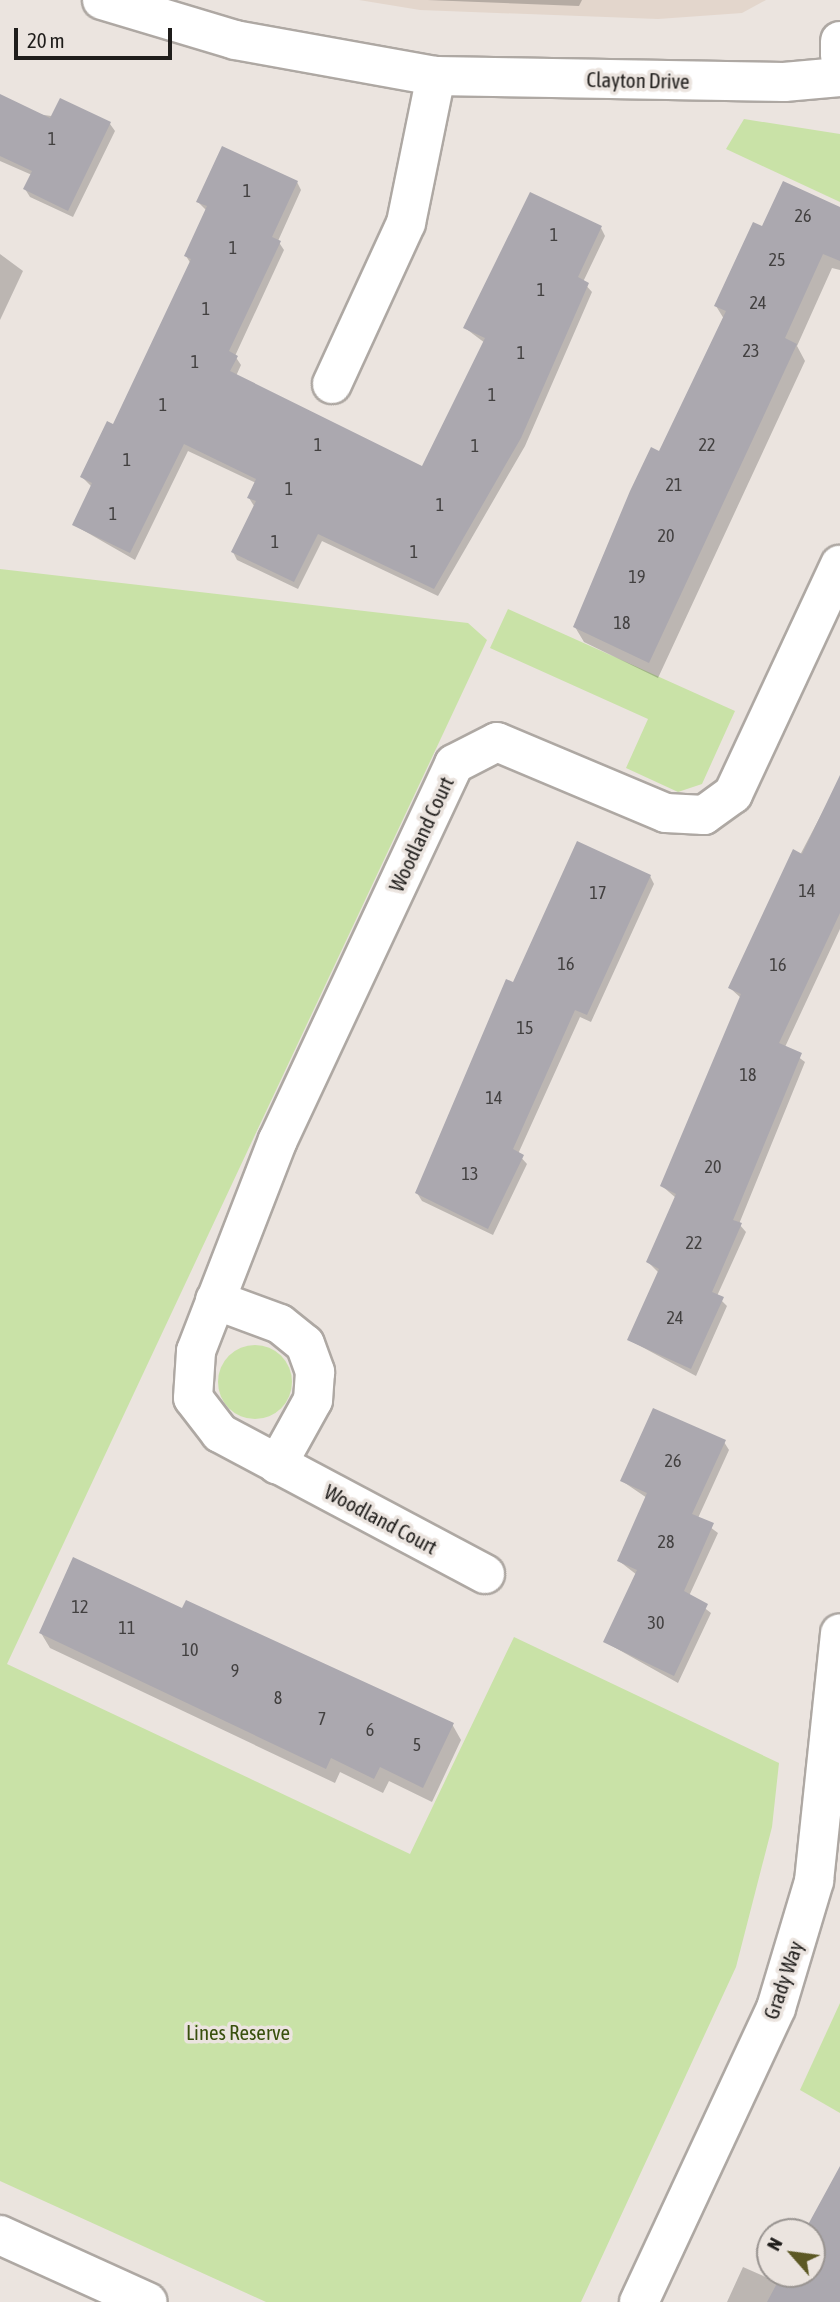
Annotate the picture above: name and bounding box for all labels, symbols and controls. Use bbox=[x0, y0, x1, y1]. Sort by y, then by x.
scale bar bbox=[18, 14, 175, 58]
text: 20 m bbox=[27, 28, 65, 52]
street label: Clayton Drive bbox=[586, 67, 690, 93]
house number: 1 bbox=[48, 128, 56, 150]
house number: 1 bbox=[243, 180, 251, 202]
house number: 26 bbox=[795, 205, 811, 227]
house number: 1 bbox=[550, 224, 558, 246]
house number: 1 bbox=[229, 237, 237, 259]
house number: 25 bbox=[769, 249, 785, 271]
house number: 1 bbox=[537, 279, 545, 301]
house number: 24 bbox=[750, 292, 766, 314]
house number: 1 bbox=[202, 298, 210, 320]
house number: 23 bbox=[743, 340, 759, 362]
house number: 1 bbox=[517, 342, 525, 364]
house number: 1 bbox=[191, 351, 199, 373]
house number: 1 bbox=[488, 384, 496, 406]
house number: 1 bbox=[159, 394, 167, 416]
house number: 1 bbox=[314, 434, 322, 456]
house number: 22 bbox=[699, 434, 715, 456]
house number: 1 bbox=[471, 435, 479, 457]
house number: 1 bbox=[123, 449, 131, 471]
house number: 21 bbox=[666, 474, 682, 496]
house number: 1 bbox=[285, 478, 293, 500]
house number: 1 bbox=[436, 494, 444, 516]
house number: 1 bbox=[109, 503, 117, 525]
house number: 20 bbox=[658, 525, 674, 547]
house number: 1 bbox=[271, 531, 279, 553]
house number: 1 bbox=[410, 541, 418, 563]
house number: 19 bbox=[629, 566, 645, 588]
house number: 18 bbox=[614, 612, 630, 634]
street label: Woodland Court bbox=[383, 772, 459, 896]
house number: 14 bbox=[799, 880, 815, 902]
house number: 17 bbox=[590, 882, 606, 904]
house number: 16 bbox=[558, 953, 574, 975]
house number: 16 bbox=[770, 954, 786, 976]
house number: 15 bbox=[517, 1017, 533, 1039]
house number: 18 bbox=[740, 1064, 756, 1086]
house number: 14 bbox=[486, 1087, 502, 1109]
house number: 20 bbox=[705, 1156, 721, 1178]
house number: 13 bbox=[462, 1163, 478, 1185]
house number: 22 bbox=[686, 1232, 702, 1254]
house number: 24 bbox=[667, 1307, 683, 1329]
house number: 26 bbox=[665, 1450, 681, 1472]
street label: Woodland Court bbox=[320, 1479, 442, 1559]
house number: 28 bbox=[658, 1531, 674, 1553]
house number: 12 bbox=[72, 1596, 88, 1618]
house number: 30 bbox=[648, 1612, 664, 1634]
house number: 11 bbox=[119, 1617, 135, 1639]
house number: 10 bbox=[182, 1639, 198, 1661]
house number: 9 bbox=[231, 1660, 239, 1682]
house number: 8 bbox=[274, 1687, 282, 1709]
house number: 7 bbox=[318, 1708, 326, 1730]
house number: 6 bbox=[366, 1719, 374, 1741]
house number: 5 bbox=[413, 1734, 421, 1756]
street label: Grady Way bbox=[758, 1938, 808, 2022]
park label: Lines Reserve bbox=[186, 2019, 290, 2045]
north arrow bbox=[756, 2218, 826, 2288]
text: N bbox=[762, 2234, 787, 2254]

